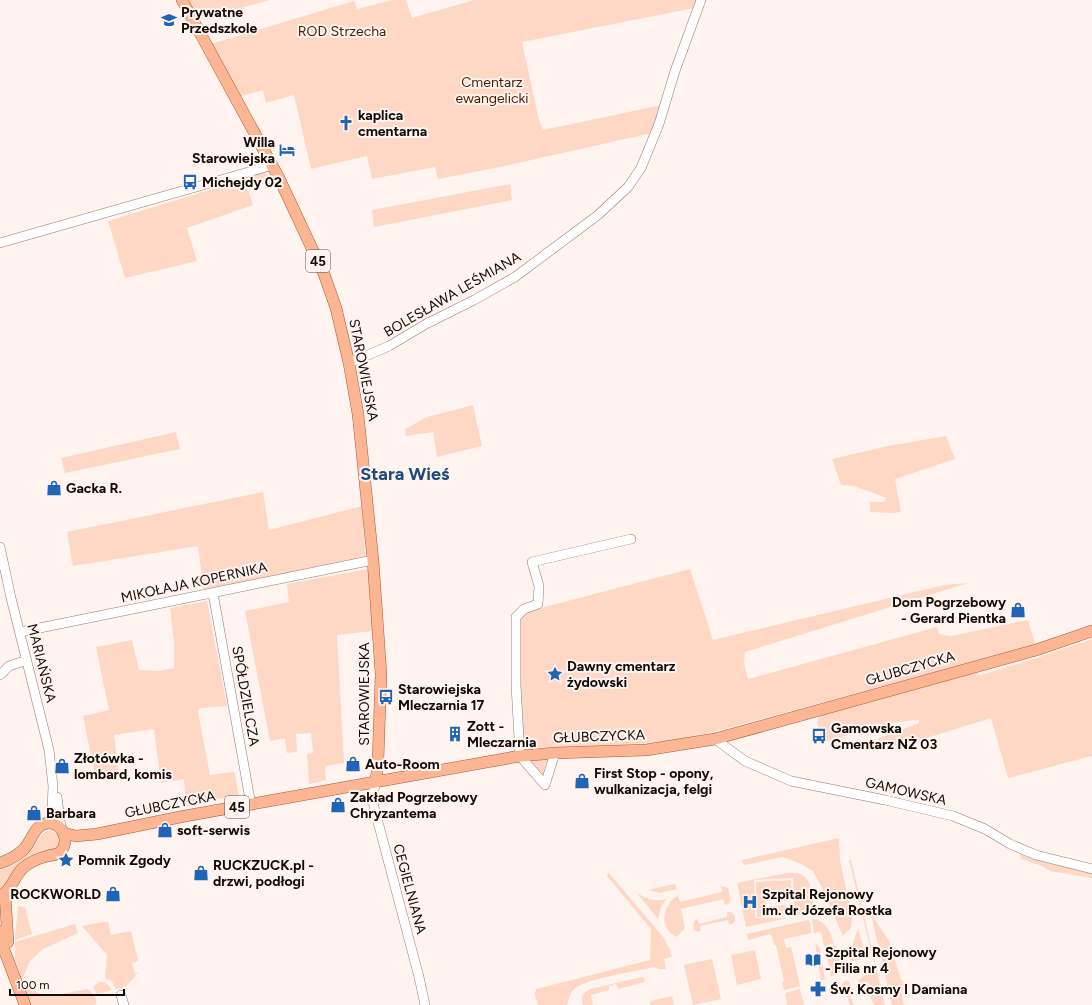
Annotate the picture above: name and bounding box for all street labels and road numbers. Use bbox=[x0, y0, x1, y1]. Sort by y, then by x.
street label: BOLESŁAWA LEŚMIANA bbox=[381, 248, 524, 341]
road number: 45 bbox=[306, 250, 330, 272]
street label: STAROWIEJSKA bbox=[345, 318, 382, 423]
street label: MIKOŁAJA KOPERNIKA bbox=[119, 559, 269, 606]
street label: MARIAŃSKA bbox=[23, 622, 60, 705]
street label: STAROWIEJSKA bbox=[356, 642, 373, 746]
street label: SPÓŁDZIELCZA bbox=[228, 645, 263, 748]
street label: GŁUBCZYCKA bbox=[864, 647, 957, 689]
street label: GŁUBCZYCKA bbox=[553, 726, 646, 747]
street label: GAMOWSKA bbox=[864, 774, 949, 809]
street label: GŁUBCZYCKA bbox=[123, 787, 217, 822]
road number: 45 bbox=[225, 796, 249, 818]
street label: CEGIELNIANA bbox=[389, 842, 430, 937]

